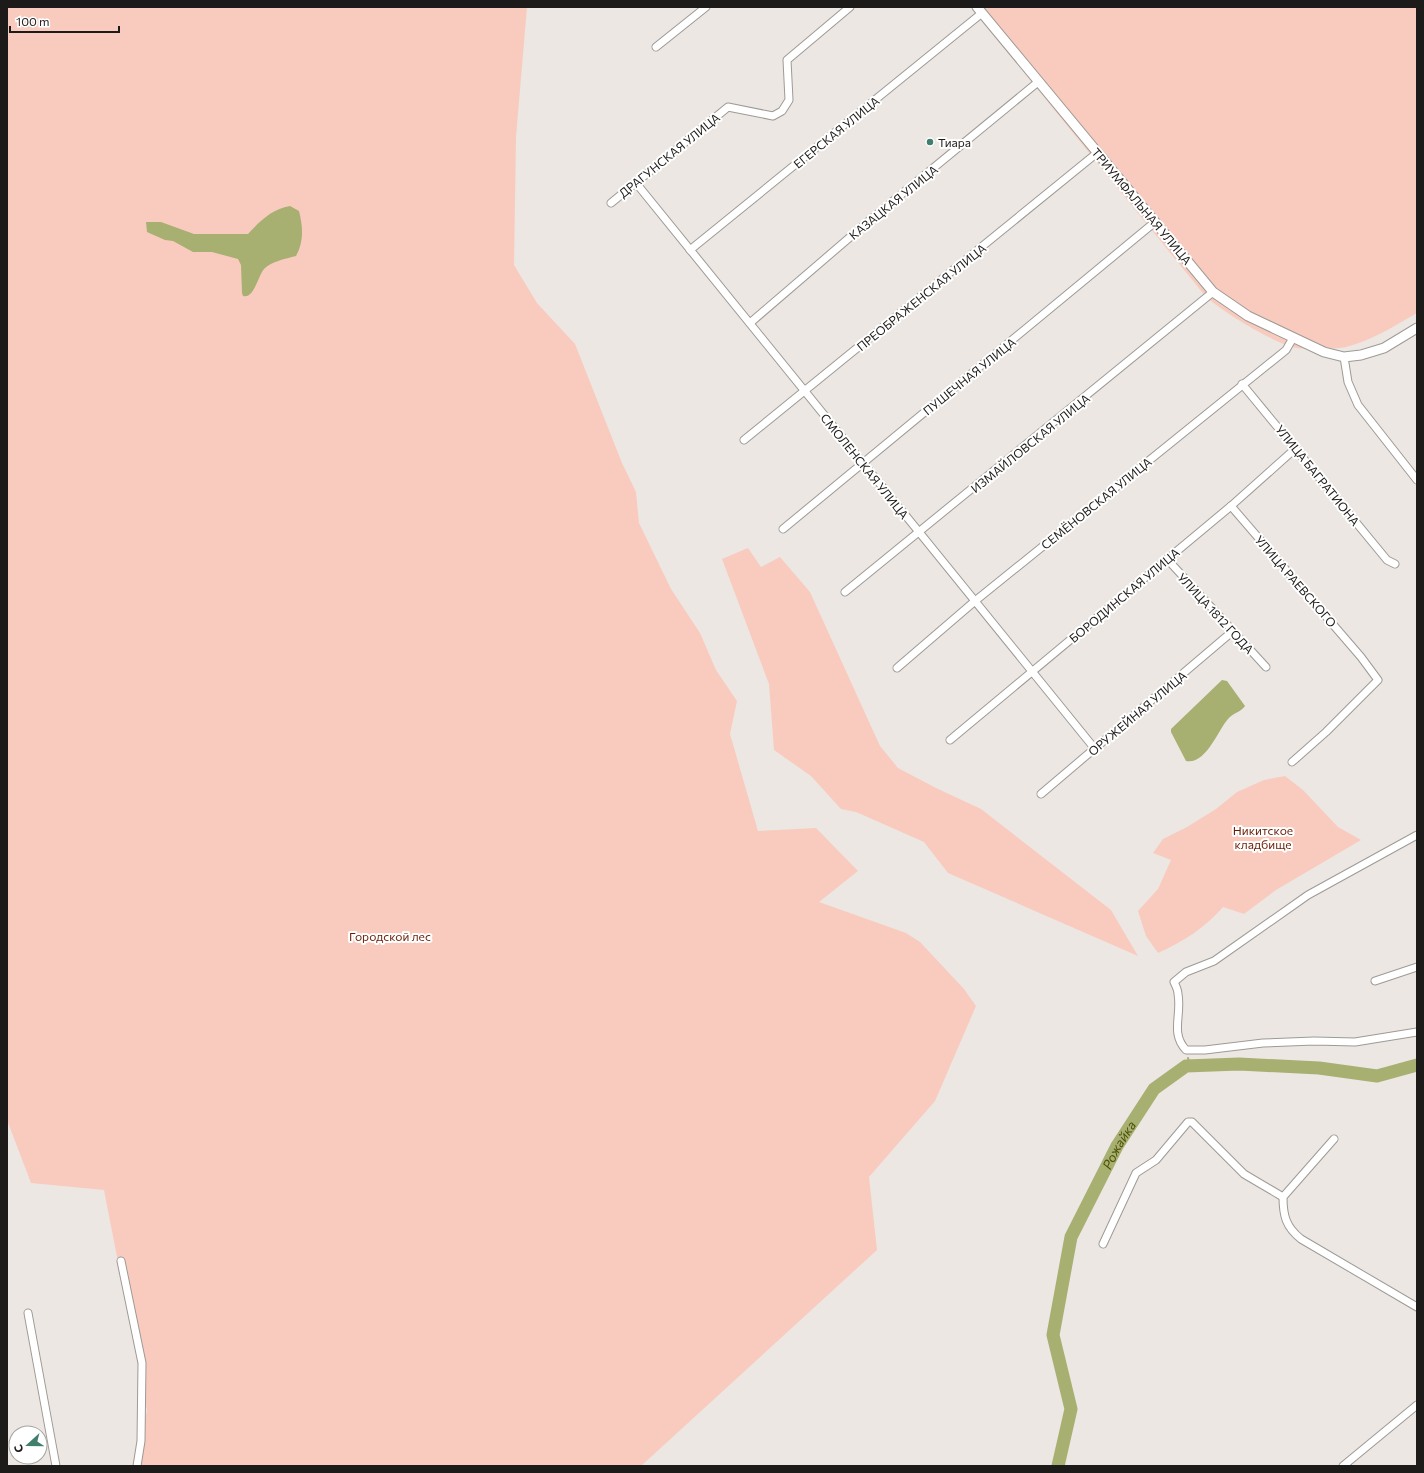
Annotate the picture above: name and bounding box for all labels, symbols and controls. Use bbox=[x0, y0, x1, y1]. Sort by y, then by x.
scale bar bbox=[10, 8, 119, 34]
text: 100 m bbox=[16, 14, 50, 28]
street label: ЕГЕРСКАЯ УЛИЦА bbox=[790, 93, 882, 171]
street label: ДРАГУНСКАЯ УЛИЦА bbox=[616, 110, 722, 200]
place label: Тиара bbox=[938, 135, 971, 149]
marker: Тиара bbox=[925, 137, 935, 147]
street label: ТРИУМФАЛЬНАЯ УЛИЦА bbox=[1089, 145, 1195, 267]
street label: КАЗАЦКАЯ УЛИЦА bbox=[846, 162, 940, 242]
street label: ПРЕОБРАЖЕНСКАЯ УЛИЦА bbox=[854, 241, 988, 353]
street label: ПУШЕЧНАЯ УЛИЦА bbox=[920, 334, 1018, 418]
street label: ИЗМАЙЛОВСКАЯ УЛИЦА bbox=[968, 391, 1092, 495]
street label: СМОЛЕНСКАЯ УЛИЦА bbox=[818, 410, 912, 522]
street label: УЛИЦА БАГРАТИОНА bbox=[1273, 422, 1363, 528]
street label: СЕМЁНОВСКАЯ УЛИЦА bbox=[1038, 454, 1154, 552]
street label: УЛИЦА РАЕВСКОГО bbox=[1252, 532, 1340, 630]
street label: БОРОДИНСКАЯ УЛИЦА bbox=[1066, 545, 1182, 645]
street label: УЛИЦА 1812 ГОДА bbox=[1175, 570, 1257, 656]
street label: ОРУЖЕЙНАЯ УЛИЦА bbox=[1085, 668, 1189, 758]
park label: Никитское кладбище bbox=[1233, 823, 1293, 851]
park label: Городской лес bbox=[349, 929, 431, 943]
water label: Рожайка bbox=[1099, 1117, 1139, 1172]
north arrow bbox=[8, 1425, 48, 1465]
text: С bbox=[11, 1442, 26, 1455]

